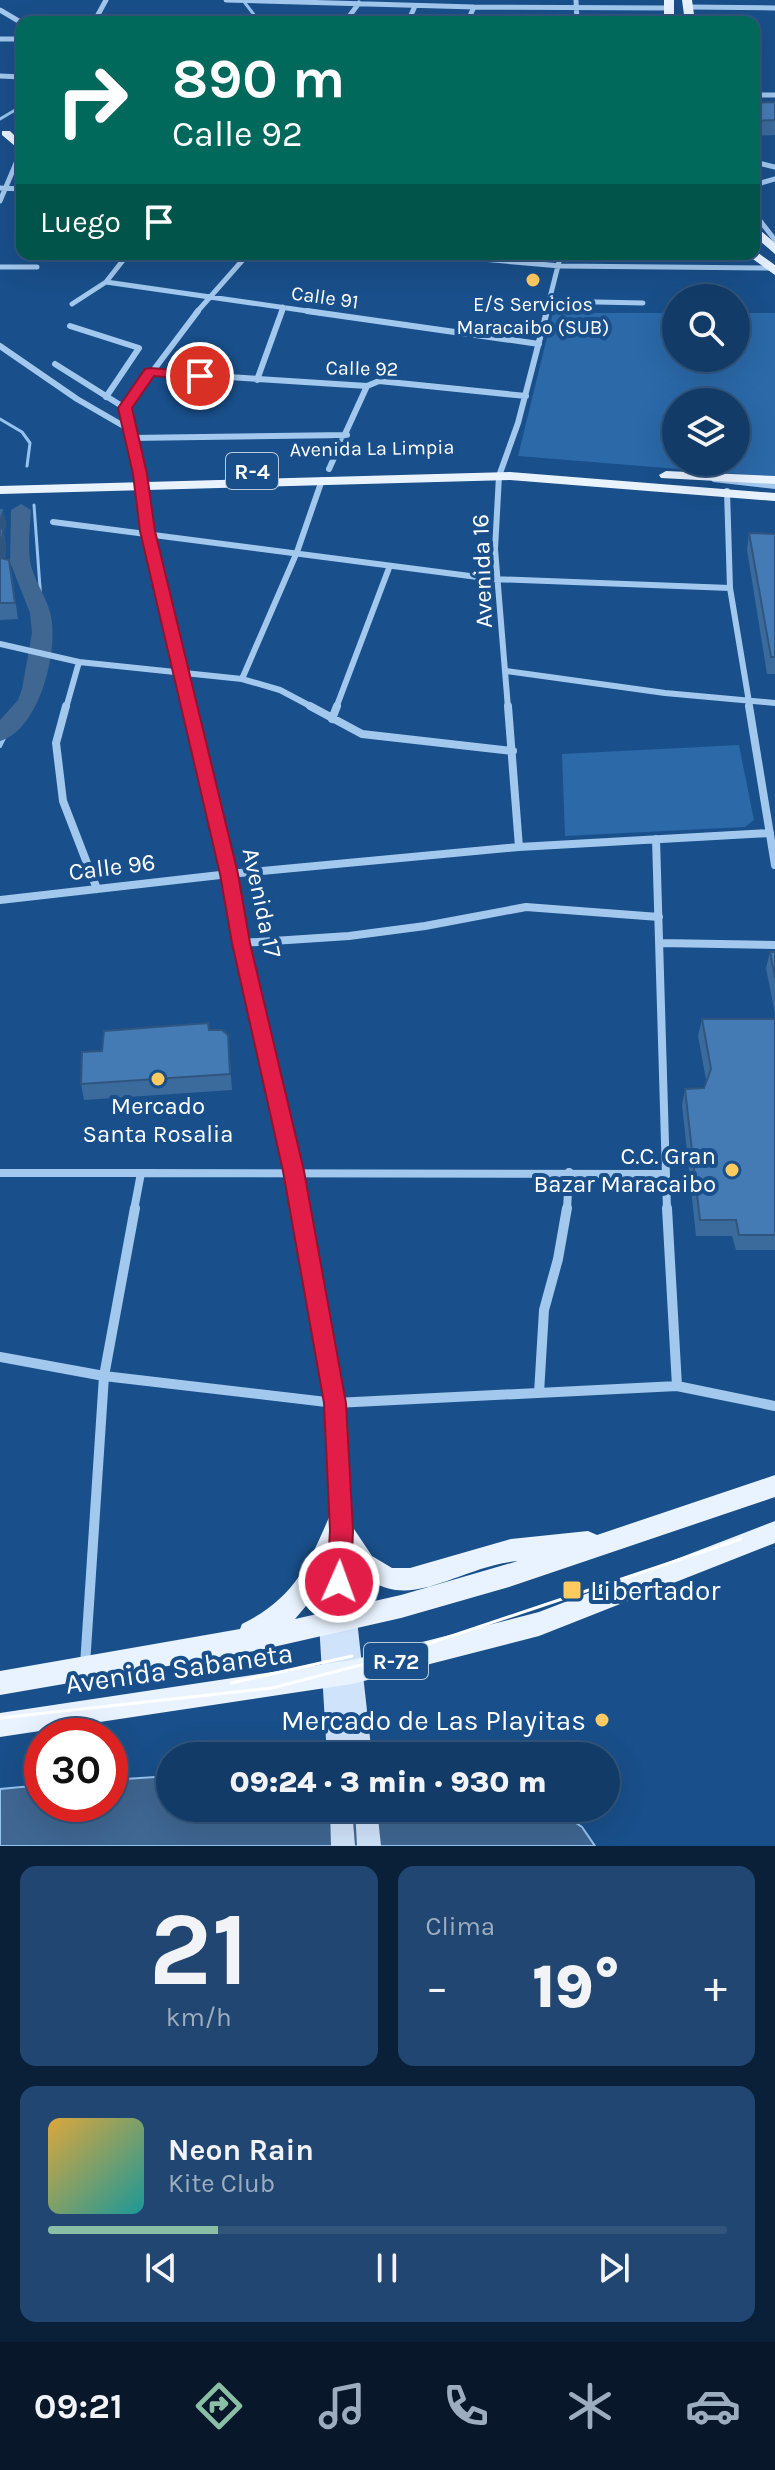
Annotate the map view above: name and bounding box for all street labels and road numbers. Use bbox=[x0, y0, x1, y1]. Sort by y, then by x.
street label: Calle 91 bbox=[290, 281, 360, 314]
street label: Calle 92 bbox=[325, 356, 399, 381]
street label: Avenida La Limpia bbox=[289, 436, 455, 461]
road number: R-4 bbox=[226, 453, 278, 489]
street label: Avenida 16 bbox=[466, 513, 498, 629]
street label: Avenida 17 bbox=[237, 845, 287, 961]
street label: Calle 96 bbox=[67, 848, 157, 886]
street label: Avenida Sabaneta bbox=[63, 1636, 295, 1701]
road number: R-72 bbox=[364, 1643, 428, 1679]

